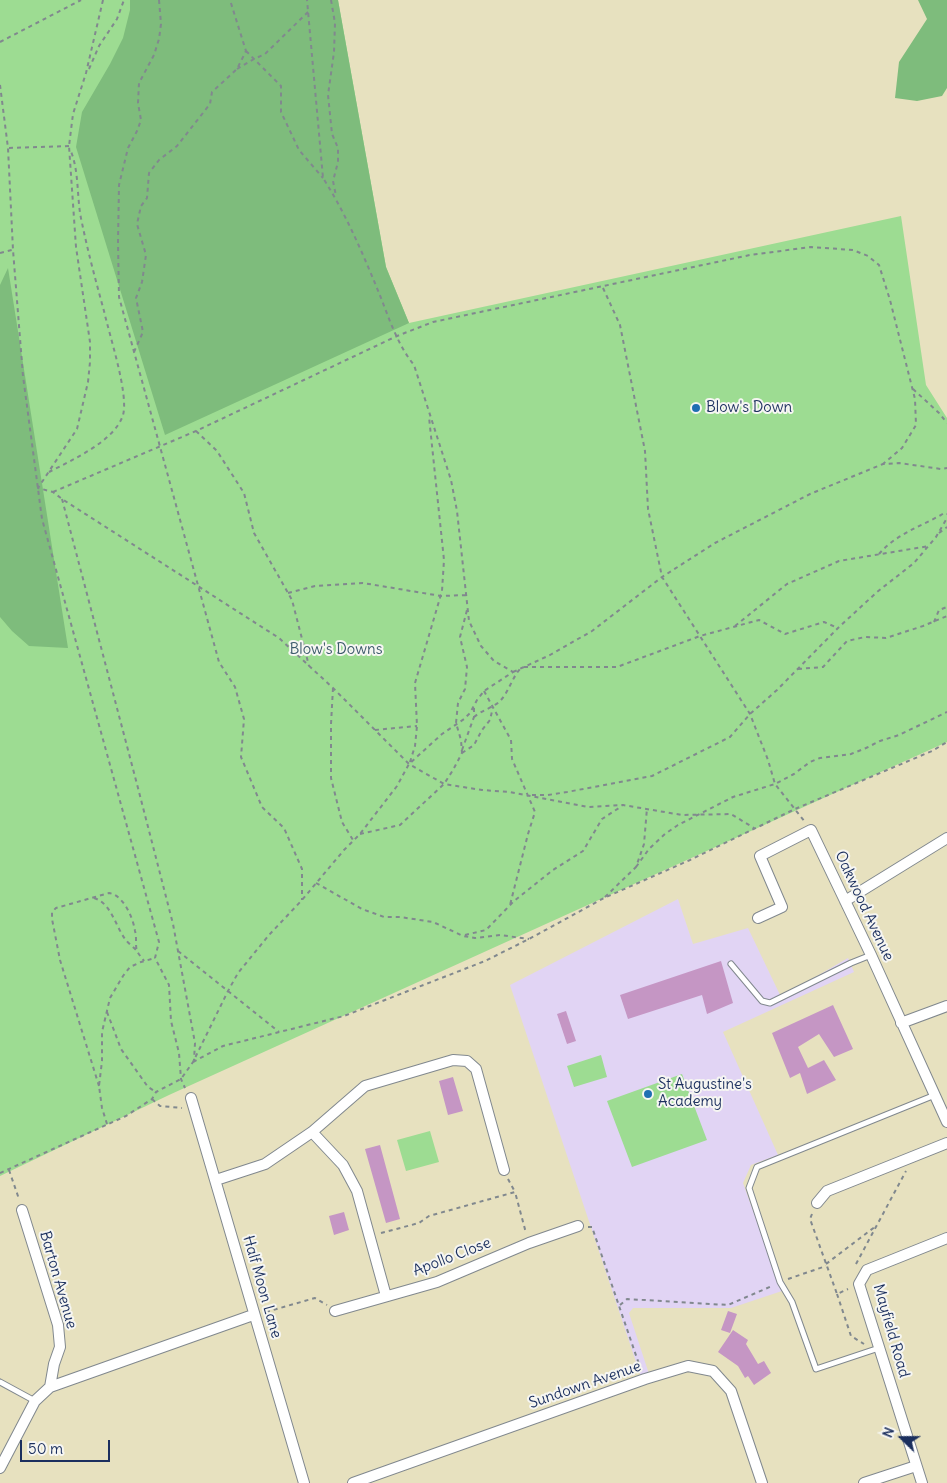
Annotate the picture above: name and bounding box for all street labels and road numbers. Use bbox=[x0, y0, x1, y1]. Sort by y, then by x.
street label: Oakwood Avenue bbox=[831, 848, 897, 964]
street label: Barton Avenue bbox=[35, 1229, 81, 1331]
street label: Half Moon Lane bbox=[239, 1234, 285, 1340]
street label: Apollo Close bbox=[411, 1234, 493, 1280]
street label: Mayfield Road bbox=[869, 1282, 913, 1380]
street label: Sundown Avenue bbox=[527, 1357, 643, 1413]

